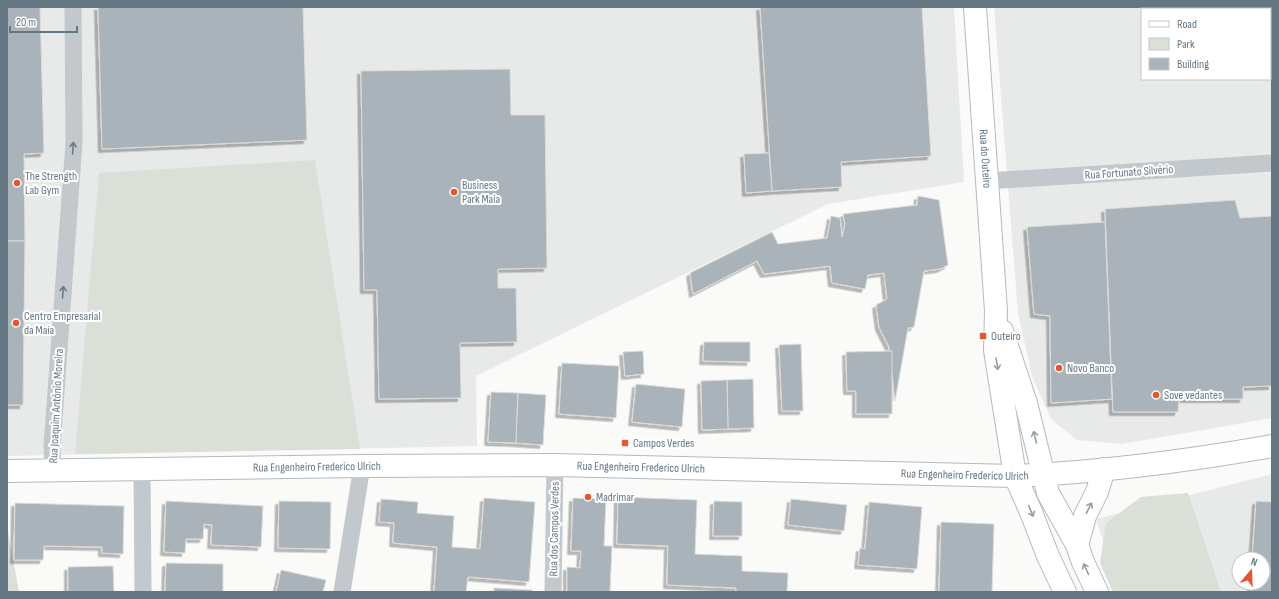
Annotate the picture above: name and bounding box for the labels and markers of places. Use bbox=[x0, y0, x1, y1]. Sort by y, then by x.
place label: The Strength Lab Gym bbox=[25, 169, 77, 198]
marker: The Strength Lab Gym bbox=[12, 178, 22, 188]
place label: Business Park Maia bbox=[462, 178, 500, 207]
marker: Business Park Maia bbox=[449, 187, 459, 197]
place label: Centro Empresarial da Maia bbox=[24, 309, 101, 338]
marker: Centro Empresarial da Maia bbox=[11, 318, 21, 328]
place label: Outeiro bbox=[991, 329, 1021, 344]
marker: Outeiro bbox=[978, 331, 988, 341]
place label: Novo Banco bbox=[1067, 361, 1114, 376]
marker: Novo Banco bbox=[1054, 363, 1064, 373]
place label: Sove vedantes bbox=[1164, 388, 1222, 403]
marker: Sove vedantes bbox=[1151, 390, 1161, 400]
place label: Campos Verdes bbox=[633, 436, 694, 451]
marker: Campos Verdes bbox=[620, 438, 630, 448]
place label: Madrimar bbox=[596, 490, 635, 505]
marker: Madrimar bbox=[583, 492, 593, 502]

